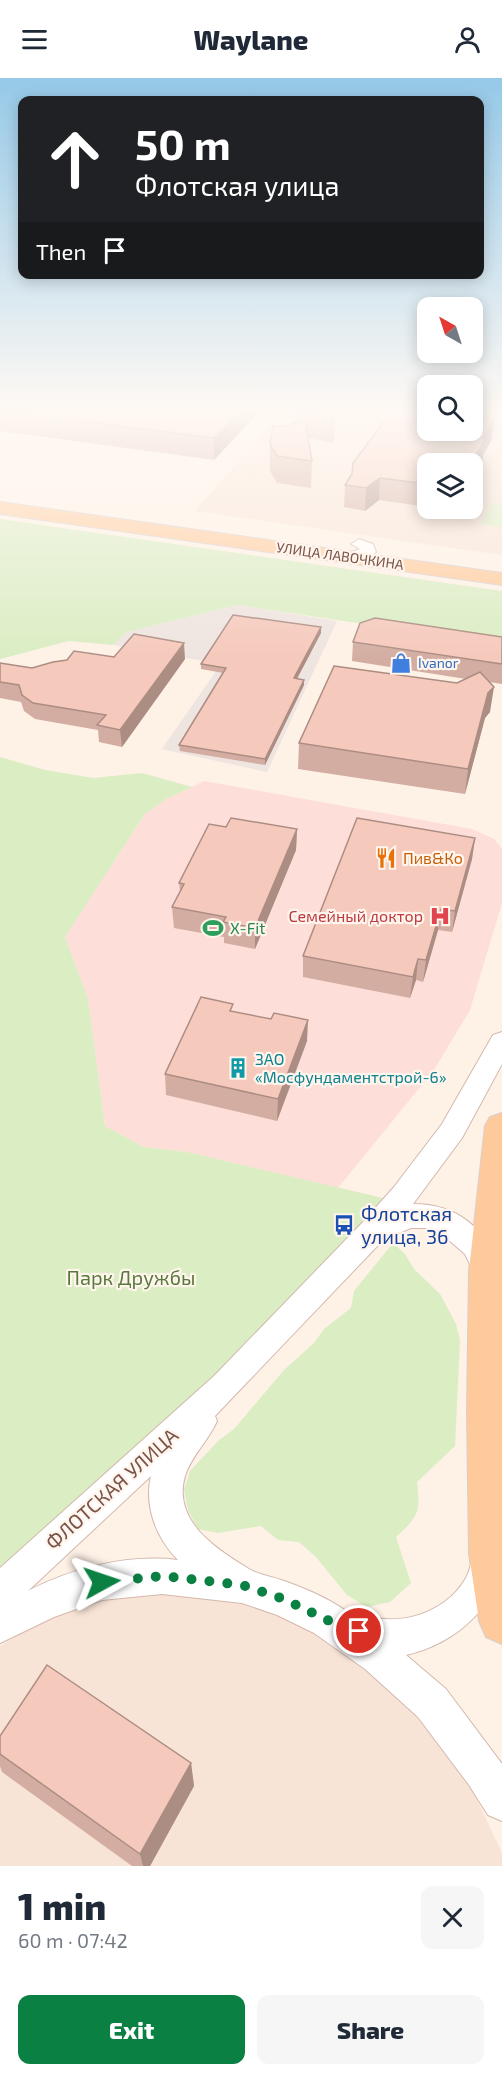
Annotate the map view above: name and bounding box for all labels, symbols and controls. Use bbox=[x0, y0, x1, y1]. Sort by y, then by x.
icon: menu bbox=[18, 23, 51, 56]
text: Waylane bbox=[194, 23, 308, 55]
icon: person bbox=[451, 23, 484, 56]
text: 50 m bbox=[135, 118, 231, 168]
icon: ahead bbox=[36, 120, 114, 198]
text: Флотская улица bbox=[135, 169, 339, 201]
icon: arrive bbox=[98, 234, 131, 267]
text: Then bbox=[36, 238, 86, 264]
north arrow bbox=[417, 297, 483, 363]
map controls bbox=[417, 297, 483, 519]
button: search bbox=[417, 375, 483, 441]
button: layers bbox=[417, 453, 483, 519]
street label: УЛИЦА ЛАВОЧКИНА bbox=[275, 538, 405, 573]
shop icon: Ivanor bbox=[389, 651, 413, 675]
place label: Ivanor bbox=[418, 654, 459, 671]
restaurant icon: Пив&Ко bbox=[374, 846, 398, 870]
place label: Пив&Ко bbox=[403, 848, 463, 867]
hospital icon: Семейный доктор bbox=[428, 904, 452, 928]
place label: Семейный доктор bbox=[288, 906, 423, 925]
sports icon: X-Fit bbox=[201, 916, 225, 940]
place label: X-Fit bbox=[230, 918, 265, 937]
place label: ЗАО «Мосфундаментстрой-6» bbox=[255, 1049, 447, 1087]
building icon: ЗАО «Мосфундаментстрой-6» bbox=[226, 1056, 250, 1080]
place label: Флотская улица, 36 bbox=[361, 1201, 452, 1249]
bus stop icon: Флотская улица, 36 bbox=[332, 1213, 356, 1237]
park label: Парк Дружбы bbox=[67, 1265, 196, 1290]
street label: ФЛОТСКАЯ УЛИЦА bbox=[40, 1422, 183, 1554]
position arrow bbox=[70, 1550, 134, 1614]
pin bbox=[333, 1605, 384, 1656]
icon: arrive bbox=[342, 1614, 375, 1647]
text: 1 min bbox=[18, 1884, 106, 1927]
button: close bbox=[421, 1886, 484, 1949]
text: 60 m · 07:42 bbox=[18, 1928, 128, 1952]
button: Exit bbox=[18, 1995, 245, 2064]
button: Share bbox=[257, 1995, 484, 2064]

